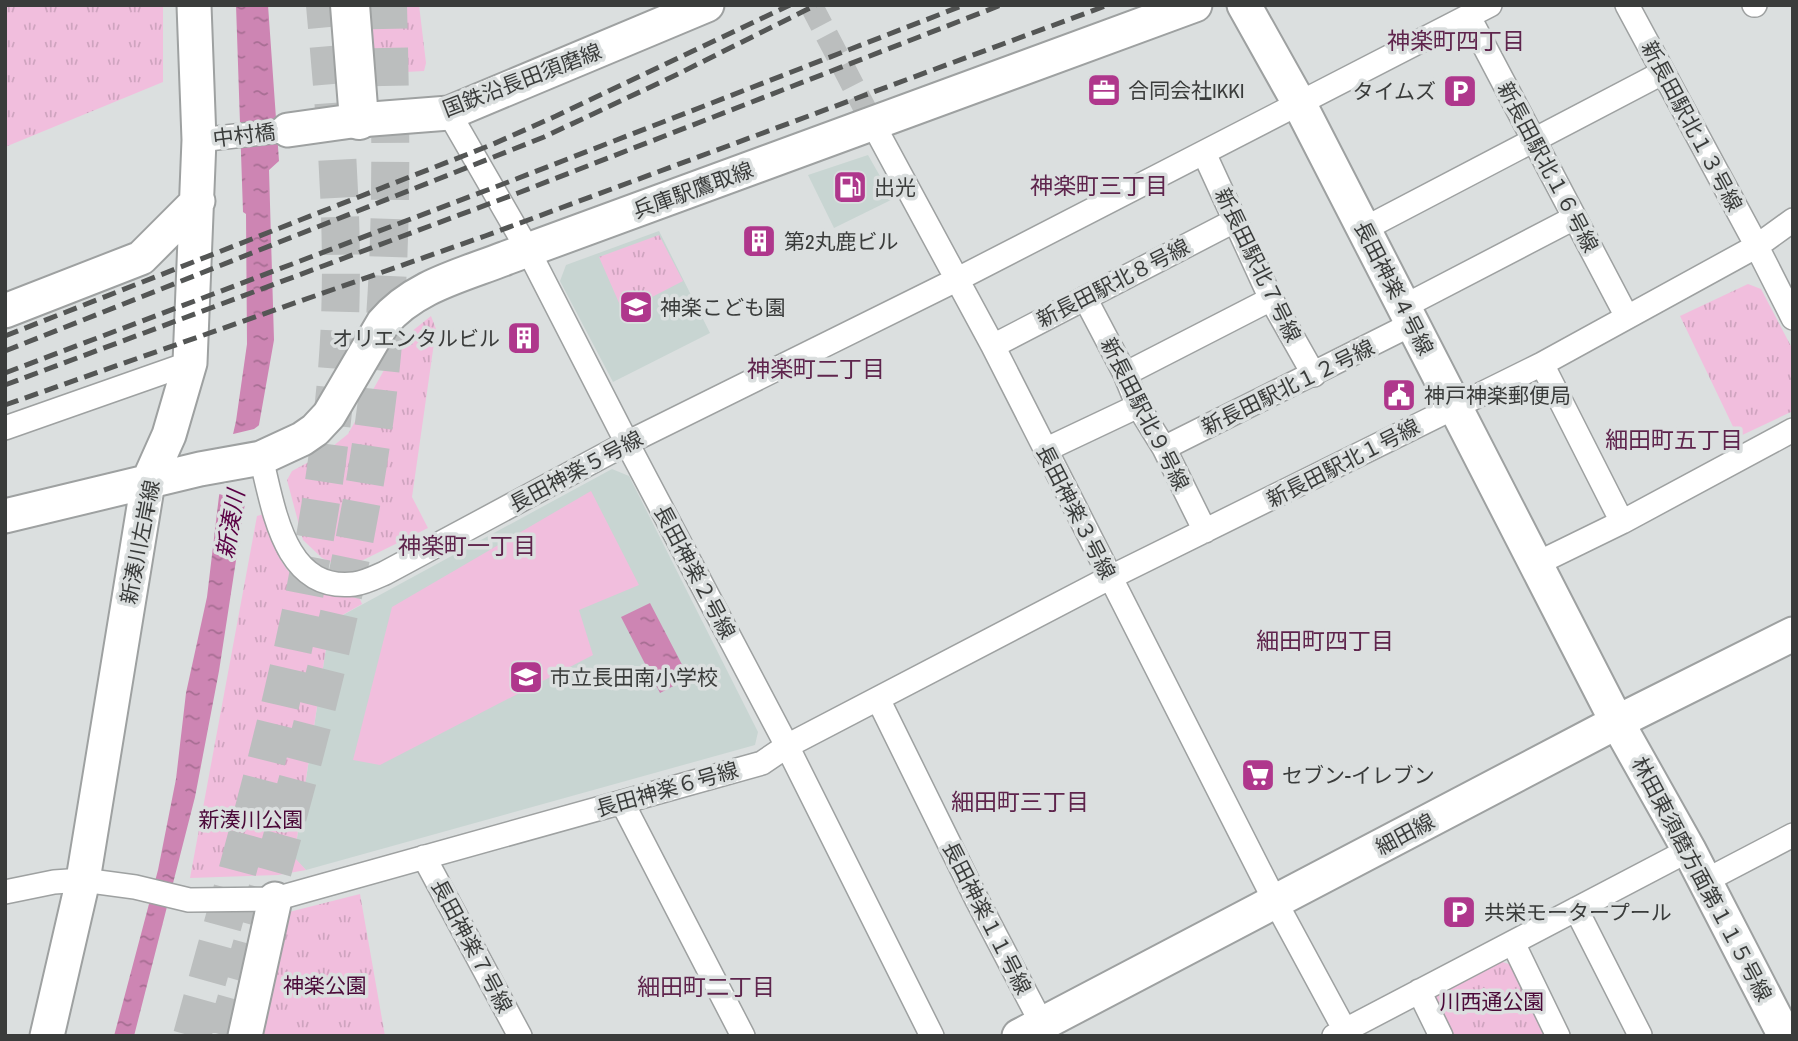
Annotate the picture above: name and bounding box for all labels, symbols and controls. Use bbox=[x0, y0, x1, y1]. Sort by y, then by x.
district label: 神楽町四丁目 bbox=[1387, 25, 1525, 56]
street label: 国鉄沿長田須磨線 bbox=[438, 36, 606, 124]
street label: 新長田駅北１３号線 bbox=[1635, 36, 1749, 216]
office icon: 合同会社IKKI bbox=[1085, 71, 1123, 109]
parking icon: タイムズ bbox=[1441, 72, 1479, 110]
place label: 合同会社IKKI bbox=[1128, 76, 1245, 105]
place label: タイムズ bbox=[1352, 77, 1436, 106]
street label: 新長田駅北１６号線 bbox=[1491, 77, 1605, 257]
street label: 中村橋 bbox=[211, 117, 277, 153]
street label: 兵庫駅鷹取線 bbox=[629, 155, 757, 225]
fuel station icon: 出光 bbox=[831, 168, 869, 206]
district label: 神楽町三丁目 bbox=[1030, 170, 1168, 201]
place label: 出光 bbox=[874, 173, 916, 202]
street label: 新長田駅北７号線 bbox=[1208, 183, 1308, 347]
street label: 長田神楽４号線 bbox=[1348, 216, 1440, 360]
building icon: 第2丸鹿ビル bbox=[740, 222, 778, 260]
place label: 第2丸鹿ビル bbox=[784, 227, 899, 256]
street label: 新長田駅北８号線 bbox=[1032, 232, 1194, 334]
school or university icon: 神楽こども園 bbox=[617, 288, 655, 326]
place label: 神楽こども園 bbox=[660, 293, 786, 322]
building icon: オリエンタルビル bbox=[505, 319, 543, 357]
place label: オリエンタルビル bbox=[332, 324, 500, 353]
street label: 新長田駅北９号線 bbox=[1094, 333, 1196, 495]
street label: 新長田駅北１２号線 bbox=[1197, 333, 1379, 441]
district label: 神楽町二丁目 bbox=[747, 353, 885, 384]
public building icon: 神戸神楽郵便局 bbox=[1380, 376, 1418, 414]
place label: 神戸神楽郵便局 bbox=[1424, 381, 1571, 410]
street label: 新長田駅北１号線 bbox=[1262, 412, 1424, 514]
street label: 長田神楽５号線 bbox=[504, 424, 648, 518]
district label: 細田町五丁目 bbox=[1605, 424, 1743, 455]
street label: 長田神楽３号線 bbox=[1030, 440, 1122, 584]
street label: 新湊川左岸線 bbox=[114, 477, 166, 607]
water label: 新湊川 bbox=[209, 484, 252, 561]
street label: 長田神楽２号線 bbox=[648, 500, 742, 644]
district label: 神楽町一丁目 bbox=[398, 530, 536, 561]
district label: 細田町四丁目 bbox=[1256, 625, 1394, 656]
school or university icon: 市立長田南小学校 bbox=[507, 658, 545, 696]
place label: 市立長田南小学校 bbox=[550, 663, 718, 692]
street label: 林田東須磨方面第１１５号線 bbox=[1625, 752, 1779, 1006]
street label: 長田神楽６号線 bbox=[592, 755, 742, 823]
supermarket icon: セブン-イレブン bbox=[1239, 756, 1277, 794]
place label: セブン-イレブン bbox=[1282, 761, 1435, 790]
district label: 細田町三丁目 bbox=[951, 786, 1089, 817]
park label: 新湊川公園 bbox=[199, 805, 304, 834]
street label: 細田線 bbox=[1370, 806, 1440, 862]
street label: 長田神楽１１号線 bbox=[936, 837, 1038, 999]
street label: 長田神楽７号線 bbox=[425, 874, 519, 1018]
parking icon: 共栄モータープール bbox=[1440, 893, 1478, 931]
place label: 共栄モータープール bbox=[1484, 898, 1672, 927]
park label: 神楽公園 bbox=[283, 971, 367, 1000]
district label: 細田町二丁目 bbox=[637, 971, 775, 1002]
park label: 川西通公園 bbox=[1440, 987, 1545, 1016]

